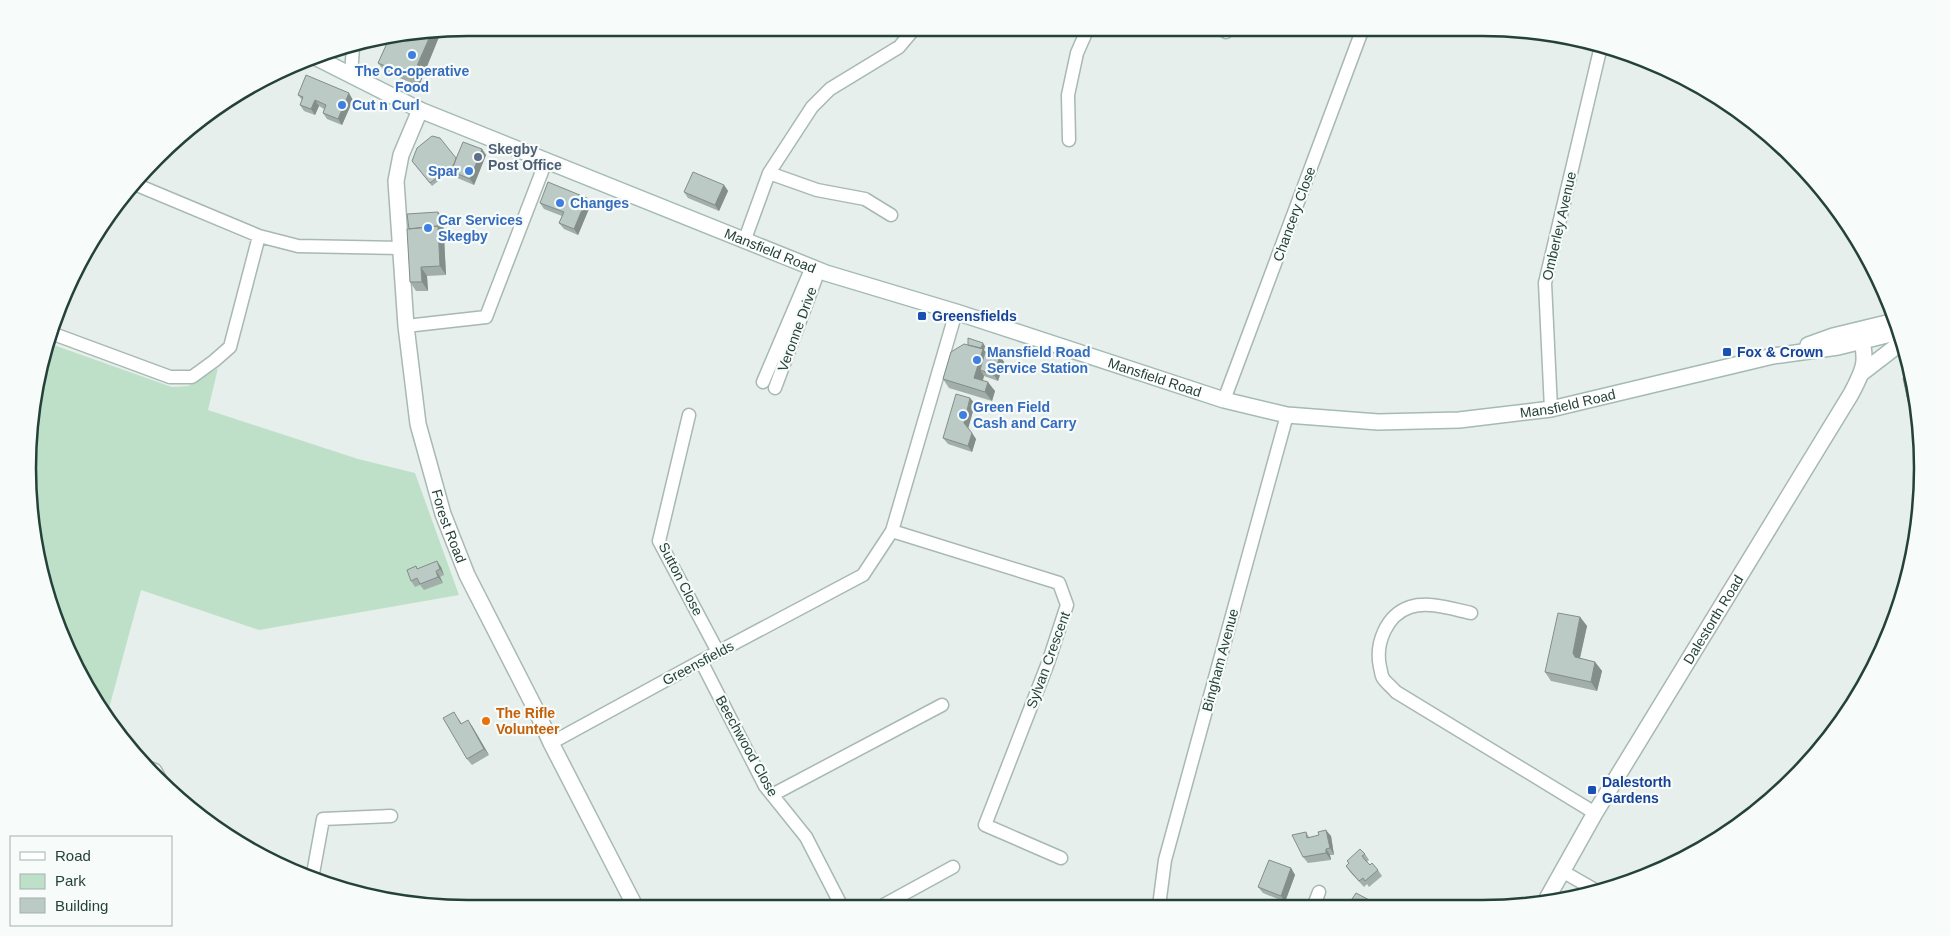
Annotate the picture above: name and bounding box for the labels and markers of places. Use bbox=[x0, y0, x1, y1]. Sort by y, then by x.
marker: The Co-operative Food bbox=[406, 49, 418, 61]
place label: The Co-operative Food bbox=[355, 63, 469, 95]
place label: Cut n Curl bbox=[352, 97, 420, 113]
marker: Cut n Curl bbox=[336, 99, 348, 111]
place label: Skegby Post Office bbox=[488, 141, 562, 173]
marker: Skegby Post Office bbox=[472, 151, 484, 163]
place label: Spar bbox=[428, 163, 460, 179]
marker: Spar bbox=[463, 165, 475, 177]
place label: Changes bbox=[570, 195, 629, 211]
marker: Changes bbox=[554, 197, 566, 209]
place label: Car Services Skegby bbox=[438, 212, 523, 244]
marker: Car Services Skegby bbox=[422, 222, 434, 234]
place label: Greensfields bbox=[932, 308, 1017, 324]
marker: Greensfields bbox=[916, 310, 928, 322]
place label: Mansfield Road Service Station bbox=[987, 344, 1090, 376]
place label: Fox & Crown bbox=[1737, 344, 1823, 360]
marker: Fox & Crown bbox=[1721, 346, 1733, 358]
marker: Mansfield Road Service Station bbox=[971, 354, 983, 366]
place label: Green Field Cash and Carry bbox=[973, 399, 1077, 431]
marker: Green Field Cash and Carry bbox=[957, 409, 969, 421]
place label: The Rifle Volunteer bbox=[496, 705, 560, 737]
marker: The Rifle Volunteer bbox=[480, 715, 492, 727]
place label: Dalestorth Gardens bbox=[1602, 774, 1671, 806]
marker: Dalestorth Gardens bbox=[1586, 784, 1598, 796]

